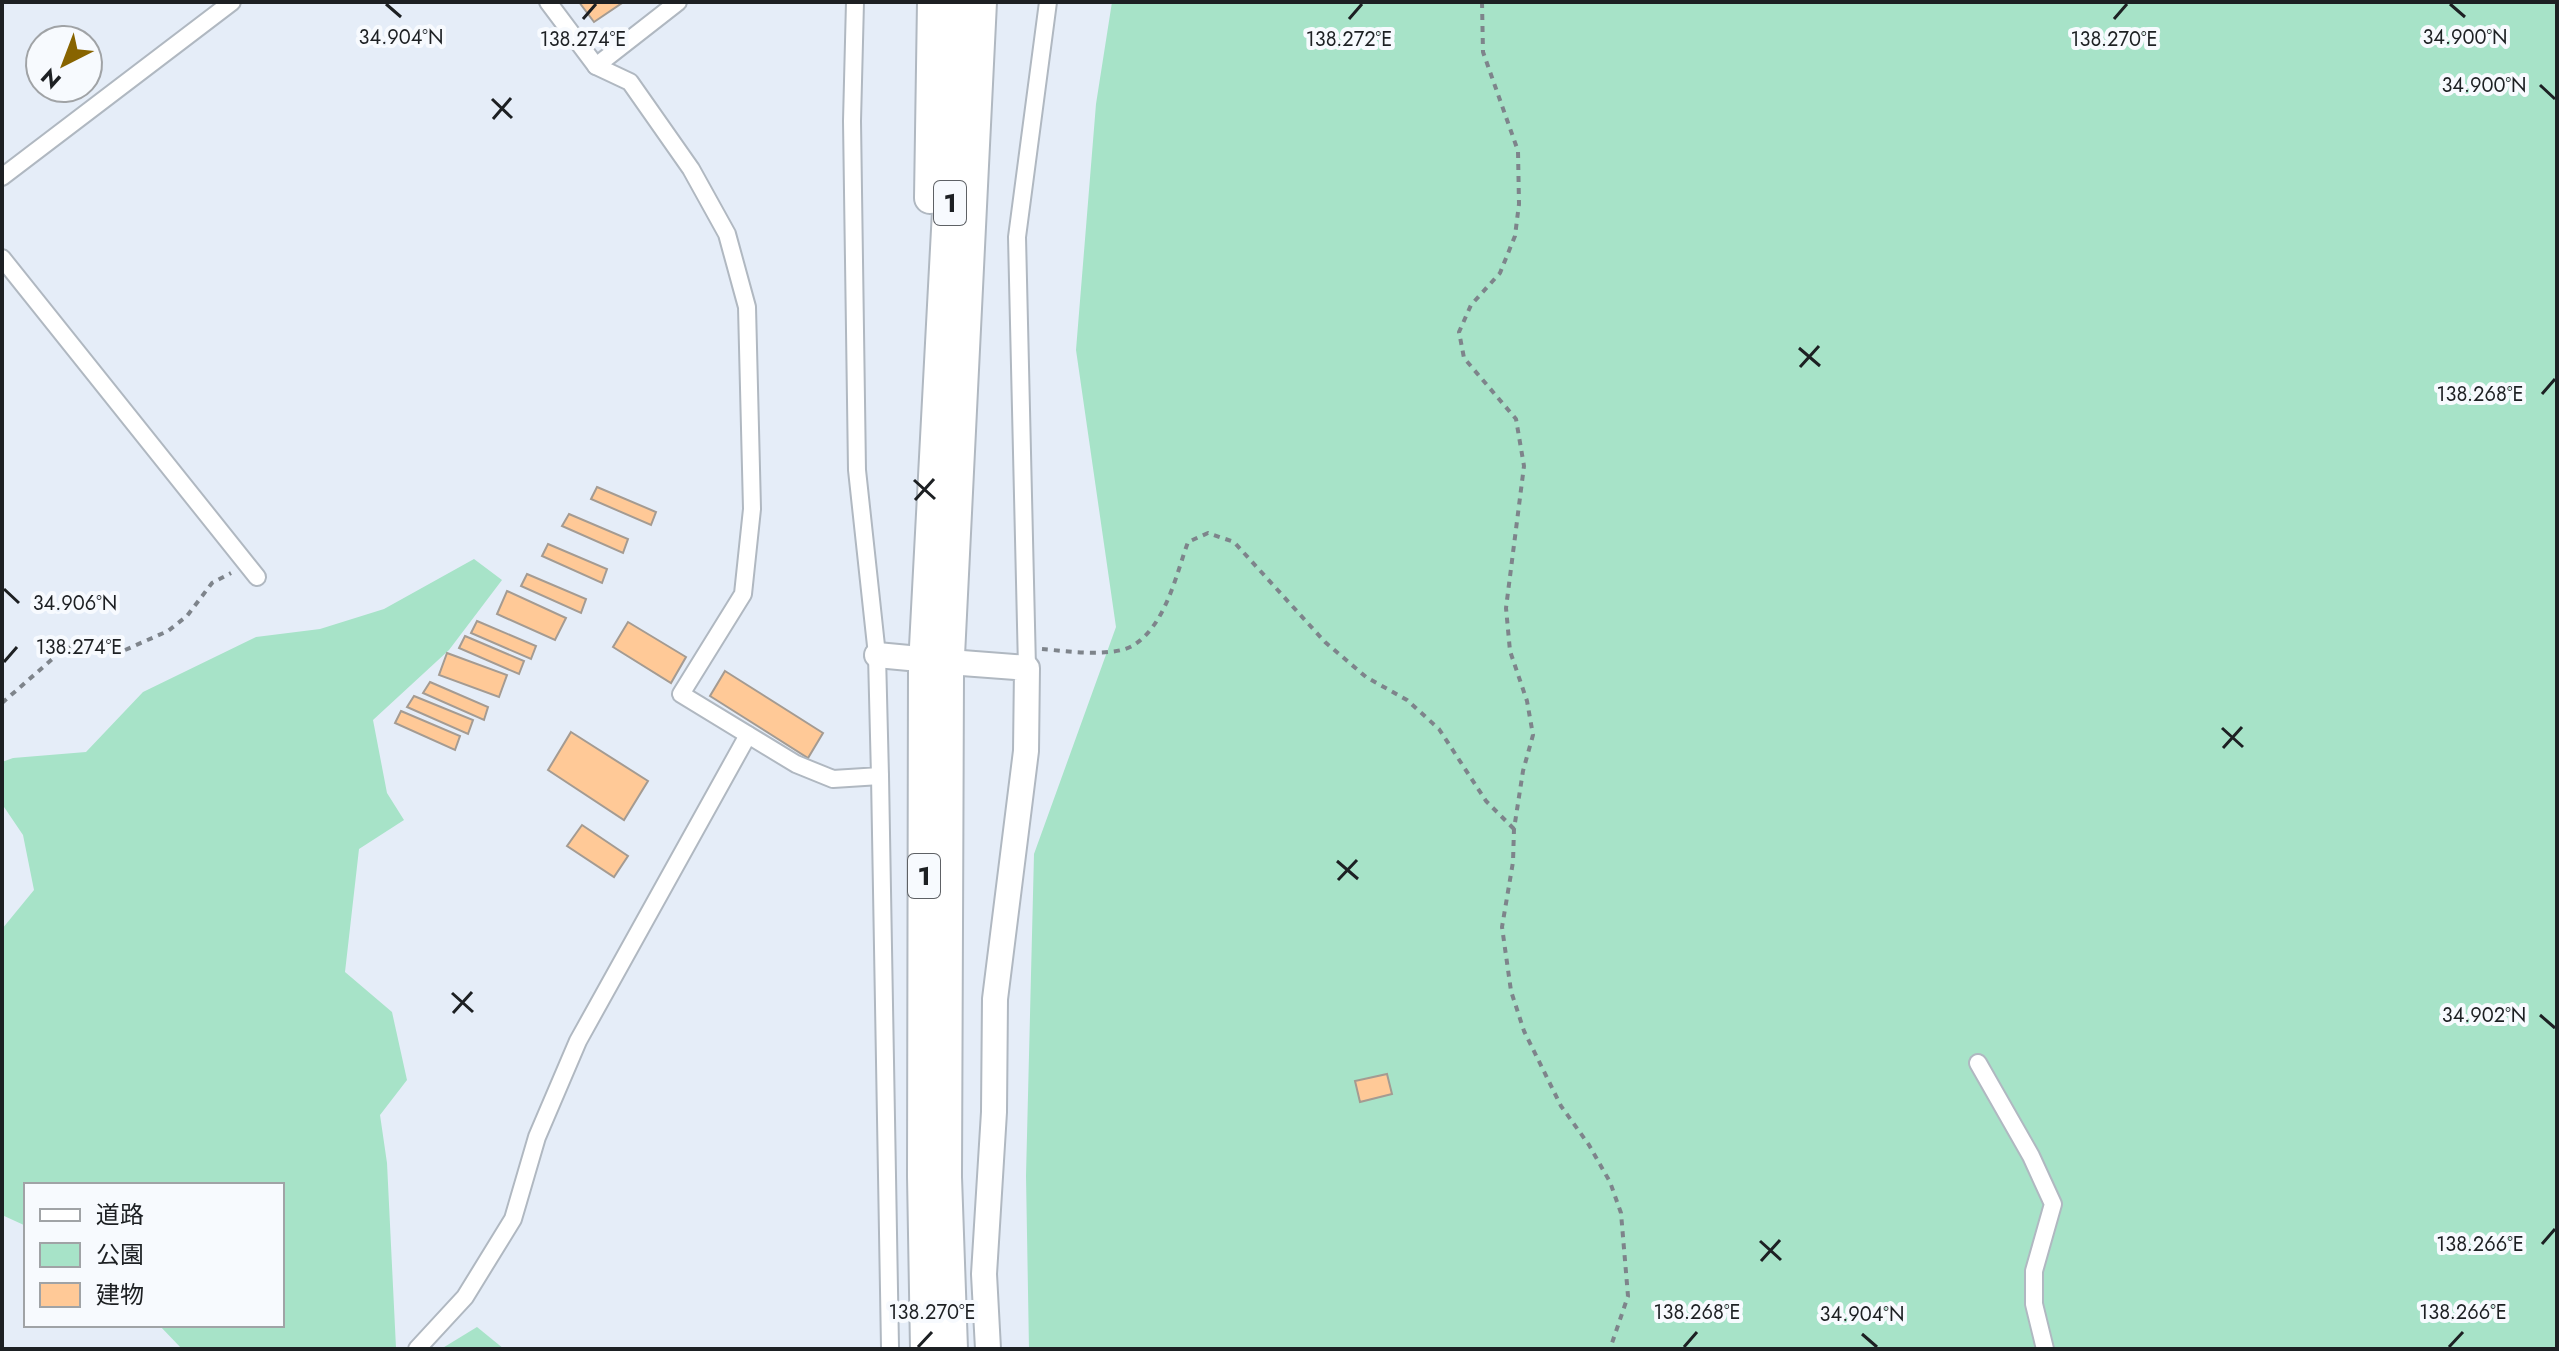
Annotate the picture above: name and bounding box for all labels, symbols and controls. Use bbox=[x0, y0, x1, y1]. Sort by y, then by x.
text: 34.904°N bbox=[359, 23, 443, 52]
text: 34.900°N bbox=[2422, 23, 2508, 52]
north arrow bbox=[24, 24, 104, 104]
text: 138.274°E bbox=[540, 25, 626, 54]
text: 138.272°E bbox=[1306, 25, 1392, 54]
text: 138.270°E bbox=[2071, 25, 2157, 54]
text: N bbox=[33, 61, 68, 97]
text: 34.900°N bbox=[2441, 71, 2527, 100]
road number: 1 bbox=[934, 181, 966, 225]
text: 138.268°E bbox=[2437, 380, 2523, 409]
text: 34.906°N bbox=[33, 589, 117, 618]
text: 138.274°E bbox=[36, 633, 122, 662]
road number: 1 bbox=[908, 854, 940, 898]
text: 34.902°N bbox=[2442, 1001, 2526, 1030]
legend bbox=[24, 1183, 284, 1327]
text: 道路 bbox=[96, 1197, 144, 1232]
text: 138.266°E bbox=[2436, 1230, 2524, 1259]
text: 公園 bbox=[96, 1237, 144, 1272]
text: 建物 bbox=[96, 1277, 144, 1312]
text: 138.270°E bbox=[889, 1298, 975, 1327]
text: 138.268°E bbox=[1654, 1298, 1740, 1327]
text: 138.266°E bbox=[2419, 1298, 2507, 1327]
text: 34.904°N bbox=[1820, 1300, 1904, 1329]

